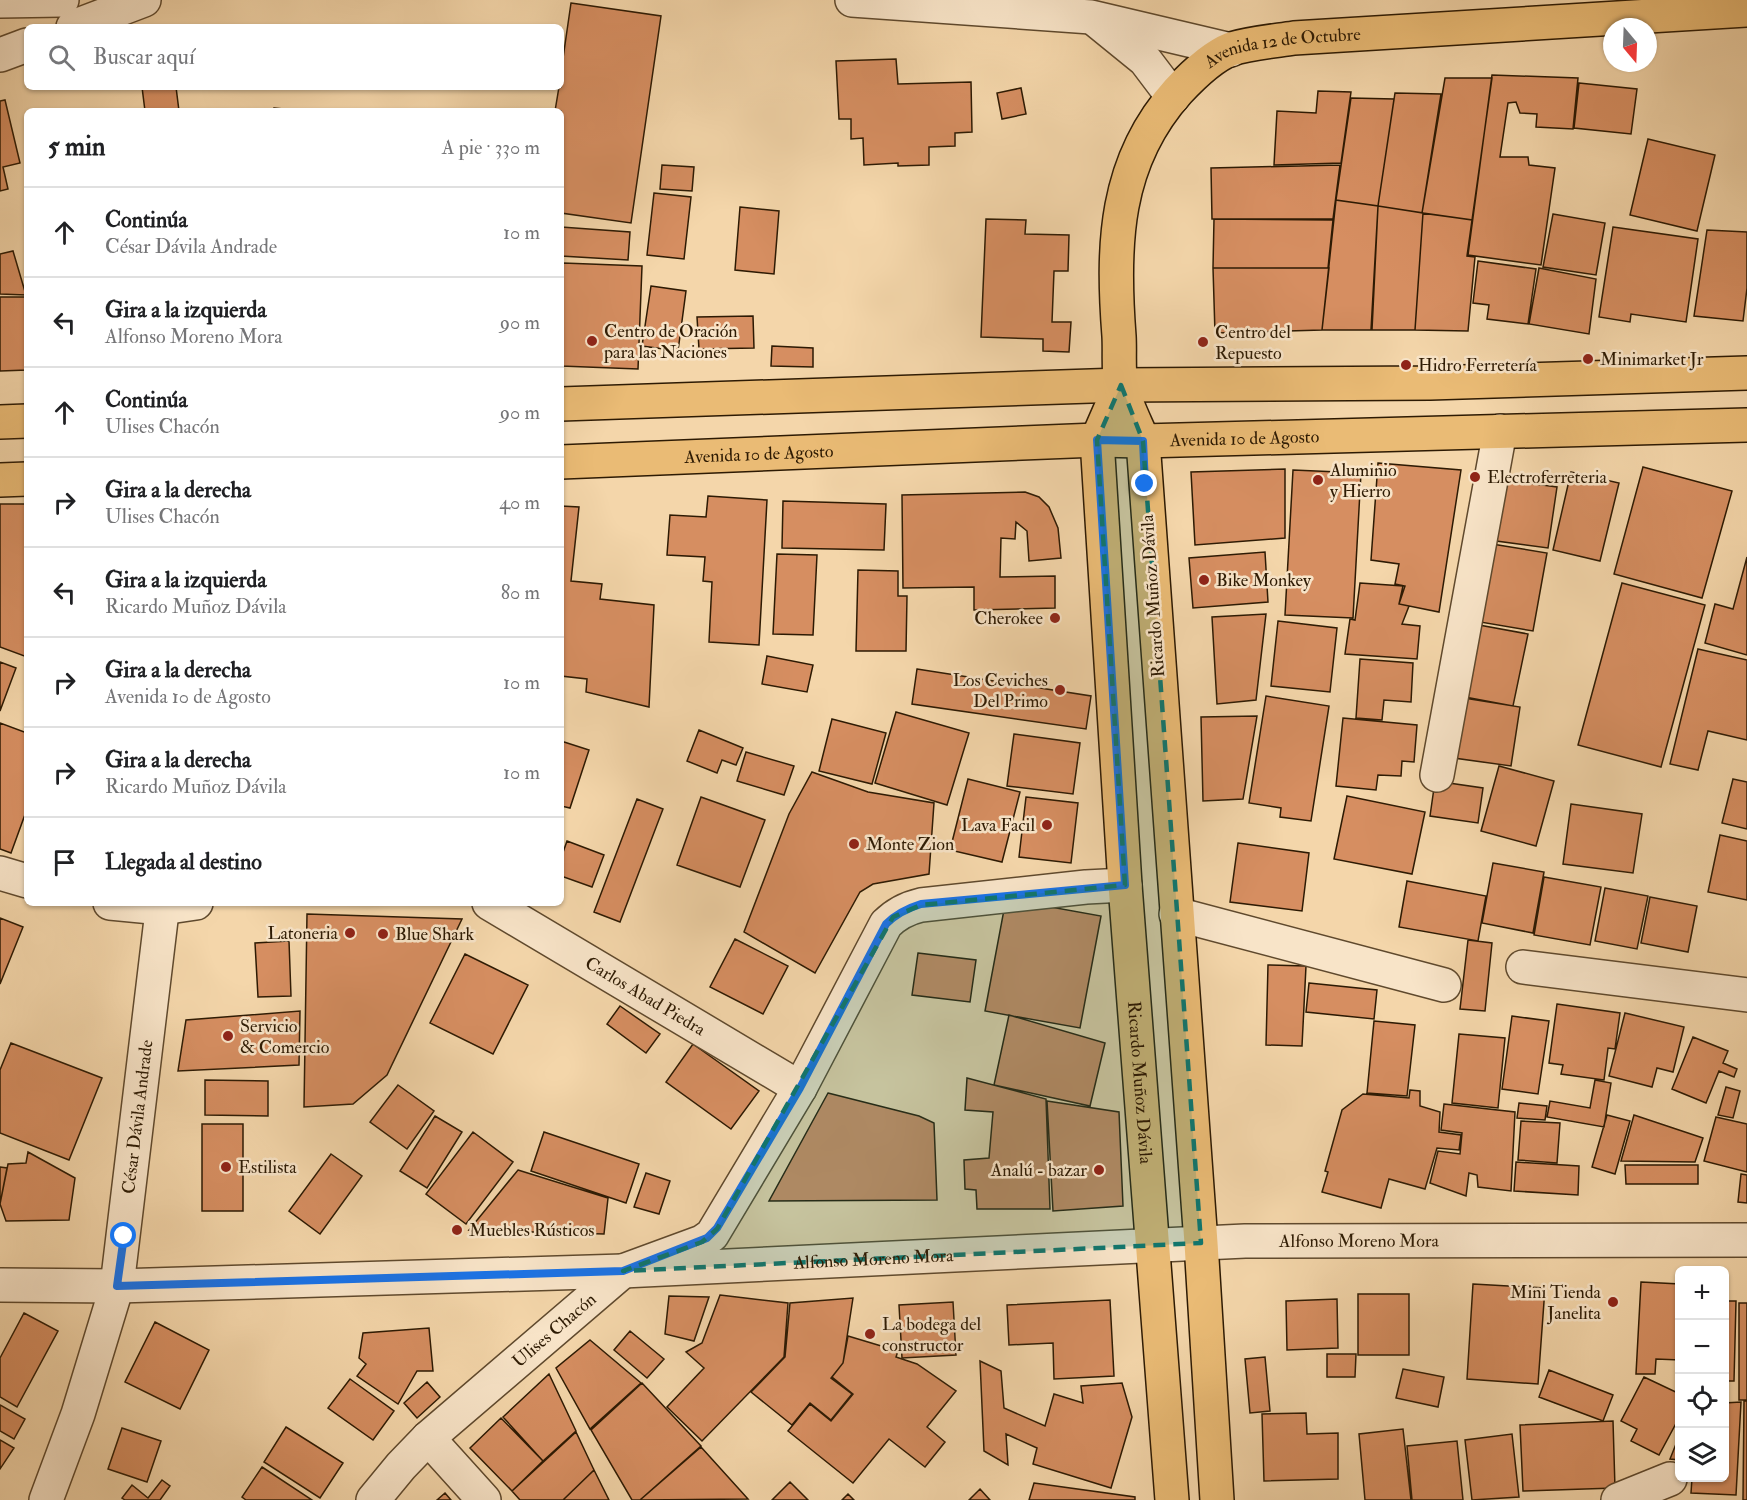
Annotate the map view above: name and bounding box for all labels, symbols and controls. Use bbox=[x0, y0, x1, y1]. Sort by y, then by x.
north arrow bbox=[1603, 18, 1657, 72]
street label: Avenida 12 de Octubre bbox=[1199, 22, 1362, 74]
search box bbox=[24, 24, 564, 90]
icon: search bbox=[45, 41, 78, 74]
text: Buscar aquí bbox=[93, 43, 195, 71]
text: 5 min bbox=[48, 131, 105, 163]
text: A pie · 330 m bbox=[442, 135, 540, 160]
text: Continúa bbox=[105, 206, 188, 234]
icon: ahead bbox=[48, 216, 81, 249]
text: 10 m bbox=[503, 220, 540, 245]
text: César Dávila Andrade bbox=[105, 234, 277, 259]
text: Gira a la izquierda bbox=[105, 296, 266, 324]
icon: left bbox=[48, 306, 81, 339]
text: 90 m bbox=[500, 310, 540, 335]
place label: Centro de Oración para las Naciones bbox=[603, 320, 738, 364]
place label: Centro del Repuesto bbox=[1215, 321, 1291, 365]
text: Alfonso Moreno Mora bbox=[105, 324, 283, 349]
marker: Centro de Oración para las Naciones bbox=[585, 334, 599, 348]
marker: Centro del Repuesto bbox=[1196, 335, 1210, 349]
place label: Minimarket Jr bbox=[1600, 348, 1704, 371]
marker: Minimarket Jr bbox=[1581, 352, 1595, 366]
place label: Hidro Ferretería bbox=[1418, 354, 1538, 377]
marker: Hidro Ferretería bbox=[1399, 358, 1413, 372]
text: Continúa bbox=[105, 386, 188, 414]
icon: ahead bbox=[48, 396, 81, 429]
text: 90 m bbox=[500, 400, 540, 425]
text: Ulises Chacón bbox=[105, 414, 220, 439]
street label: Avenida 10 de Agosto bbox=[1169, 425, 1320, 452]
street label: Avenida 10 de Agosto bbox=[683, 439, 834, 468]
place label: Aluminio y Hierro bbox=[1329, 459, 1397, 503]
place label: Electroferreteria bbox=[1487, 466, 1607, 489]
route end bbox=[1131, 470, 1157, 496]
marker: Electroferreteria bbox=[1468, 470, 1482, 484]
marker: Aluminio y Hierro bbox=[1311, 473, 1325, 487]
text: Gira a la derecha bbox=[105, 476, 251, 504]
icon: right bbox=[48, 486, 81, 519]
text: 40 m bbox=[499, 490, 540, 515]
text: Ulises Chacón bbox=[105, 504, 220, 529]
street label: Ricardo Muñoz Dávila bbox=[1136, 513, 1170, 678]
text: Gira a la izquierda bbox=[105, 566, 266, 594]
place label: Bike Monkey bbox=[1216, 569, 1312, 592]
marker: Bike Monkey bbox=[1197, 573, 1211, 587]
icon: left bbox=[48, 576, 81, 609]
text: 80 m bbox=[501, 580, 540, 605]
text: Ricardo Muñoz Dávila bbox=[105, 594, 287, 619]
place label: Cherokee bbox=[974, 607, 1043, 630]
marker: Cherokee bbox=[1048, 611, 1062, 625]
text: Gira a la derecha bbox=[105, 656, 251, 684]
icon: right bbox=[48, 666, 81, 699]
place label: Los Ceviches Del Primo bbox=[953, 669, 1048, 713]
text: 10 m bbox=[503, 670, 540, 695]
marker: Los Ceviches Del Primo bbox=[1053, 683, 1067, 697]
text: Avenida 10 de Agosto bbox=[105, 684, 271, 709]
text: Gira a la derecha bbox=[105, 746, 251, 774]
icon: right bbox=[48, 756, 81, 789]
text: 10 m bbox=[503, 760, 540, 785]
text: Ricardo Muñoz Dávila bbox=[105, 774, 287, 799]
place label: Lava Facil bbox=[961, 814, 1035, 837]
marker: Lava Facil bbox=[1040, 818, 1054, 832]
place label: Monte Zion bbox=[866, 833, 954, 856]
marker: Monte Zion bbox=[847, 837, 861, 851]
icon: arrive bbox=[48, 846, 81, 879]
text: Llegada al destino bbox=[105, 848, 262, 876]
place label: Latoneria bbox=[267, 922, 339, 945]
place label: Blue Shark bbox=[395, 923, 474, 946]
marker: Latoneria bbox=[343, 926, 357, 940]
marker: Blue Shark bbox=[376, 927, 390, 941]
street label: Carlos Abad Piedra bbox=[581, 951, 710, 1041]
street label: Ricardo Muñoz Dávila bbox=[1122, 1000, 1158, 1166]
place label: Servicio & Comercio bbox=[240, 1015, 330, 1059]
marker: Servicio & Comercio bbox=[221, 1029, 235, 1043]
street label: César Dávila Andrade bbox=[117, 1038, 158, 1195]
place label: Estilista bbox=[238, 1156, 297, 1179]
place label: Analú - bazar bbox=[990, 1159, 1087, 1182]
marker: Estilista bbox=[219, 1160, 233, 1174]
marker: Analú - bazar bbox=[1092, 1163, 1106, 1177]
place label: Muebles Rústicos bbox=[469, 1219, 594, 1242]
route start bbox=[110, 1222, 136, 1248]
marker: Muebles Rústicos bbox=[450, 1223, 464, 1237]
street label: Alfonso Moreno Mora bbox=[1278, 1229, 1440, 1252]
street label: Alfonso Moreno Mora bbox=[792, 1244, 954, 1274]
map controls bbox=[1675, 1266, 1729, 1482]
button: + bbox=[1675, 1266, 1729, 1320]
place label: Mini Tienda Janelita bbox=[1510, 1281, 1602, 1325]
street label: Ulises Chacón bbox=[507, 1288, 601, 1372]
marker: Mini Tienda Janelita bbox=[1606, 1295, 1620, 1309]
place label: La bodega del constructor bbox=[882, 1313, 982, 1357]
button: − bbox=[1675, 1320, 1729, 1374]
marker: La bodega del constructor bbox=[863, 1327, 877, 1341]
button: locate bbox=[1675, 1374, 1729, 1428]
button: layers bbox=[1675, 1428, 1729, 1482]

